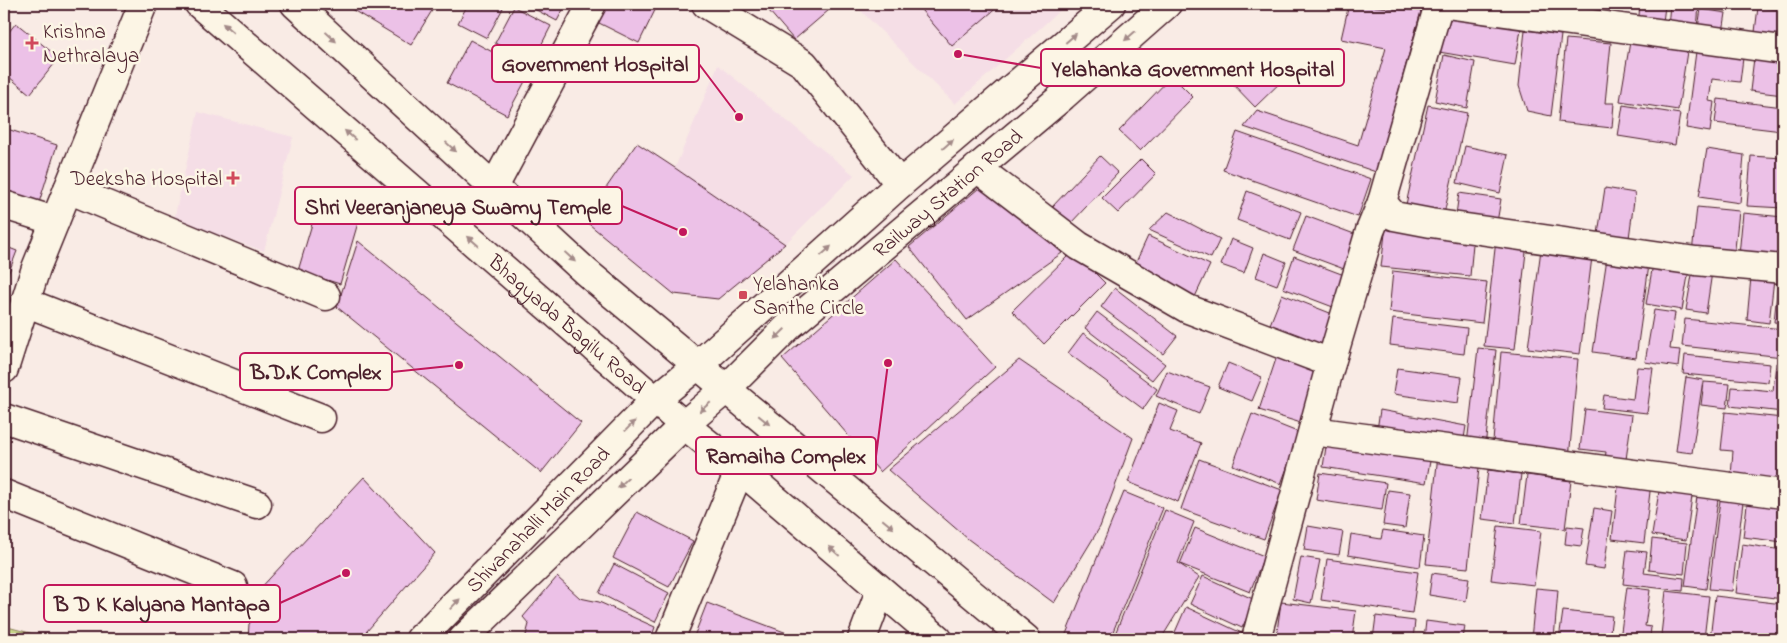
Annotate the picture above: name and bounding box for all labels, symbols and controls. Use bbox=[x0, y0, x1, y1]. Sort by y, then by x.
place label: Krishna Nethralaya bbox=[43, 18, 139, 74]
one-way arrow bbox=[221, 23, 234, 34]
one-way arrow bbox=[1125, 30, 1137, 42]
one-way arrow bbox=[325, 31, 337, 43]
one-way arrow bbox=[1065, 33, 1077, 44]
marker: Krishna Nethralaya bbox=[25, 36, 39, 50]
callout: Government Hospital bbox=[492, 45, 699, 82]
callout: Yelahanka Government Hospital bbox=[1041, 49, 1344, 86]
text: Government Hospital bbox=[502, 50, 689, 82]
text: Yelahanka Government Hospital bbox=[1051, 55, 1335, 87]
street label: Railway Station Road bbox=[867, 123, 1030, 266]
one-way arrow bbox=[345, 129, 357, 141]
one-way arrow bbox=[941, 138, 953, 150]
one-way arrow bbox=[444, 141, 456, 153]
place label: Deeksha Hospital bbox=[69, 165, 222, 195]
marker: Deeksha Hospital bbox=[226, 171, 240, 185]
callout: Shri Veeranjaneya Swamy Temple bbox=[295, 187, 622, 224]
text: Shri Veeranjaneya Swamy Temple bbox=[305, 193, 612, 226]
one-way arrow bbox=[467, 236, 480, 247]
one-way arrow bbox=[819, 245, 831, 257]
street label: Bhagyada Bagilu Road bbox=[480, 248, 652, 402]
one-way arrow bbox=[564, 251, 576, 263]
place label: Yelahanka Santhe Circle bbox=[753, 270, 865, 324]
marker: Yelahanka Santhe Circle bbox=[737, 289, 749, 301]
one-way arrow bbox=[774, 328, 786, 340]
callout: B.D.K Complex bbox=[240, 353, 392, 390]
text: B.D.K Complex bbox=[249, 358, 382, 390]
one-way arrow bbox=[699, 401, 712, 412]
one-way arrow bbox=[757, 414, 769, 426]
one-way arrow bbox=[623, 420, 635, 432]
callout: Ramaiha Complex bbox=[696, 437, 876, 474]
street label: Shivanahalli Main Road bbox=[460, 440, 618, 601]
text: Ramaiha Complex bbox=[706, 442, 866, 474]
one-way arrow bbox=[618, 477, 630, 489]
one-way arrow bbox=[882, 519, 895, 530]
one-way arrow bbox=[828, 546, 840, 557]
callout: B D K Kalyana Mantapa bbox=[44, 585, 280, 622]
text: B D K Kalyana Mantapa bbox=[53, 590, 270, 623]
one-way arrow bbox=[448, 599, 460, 611]

